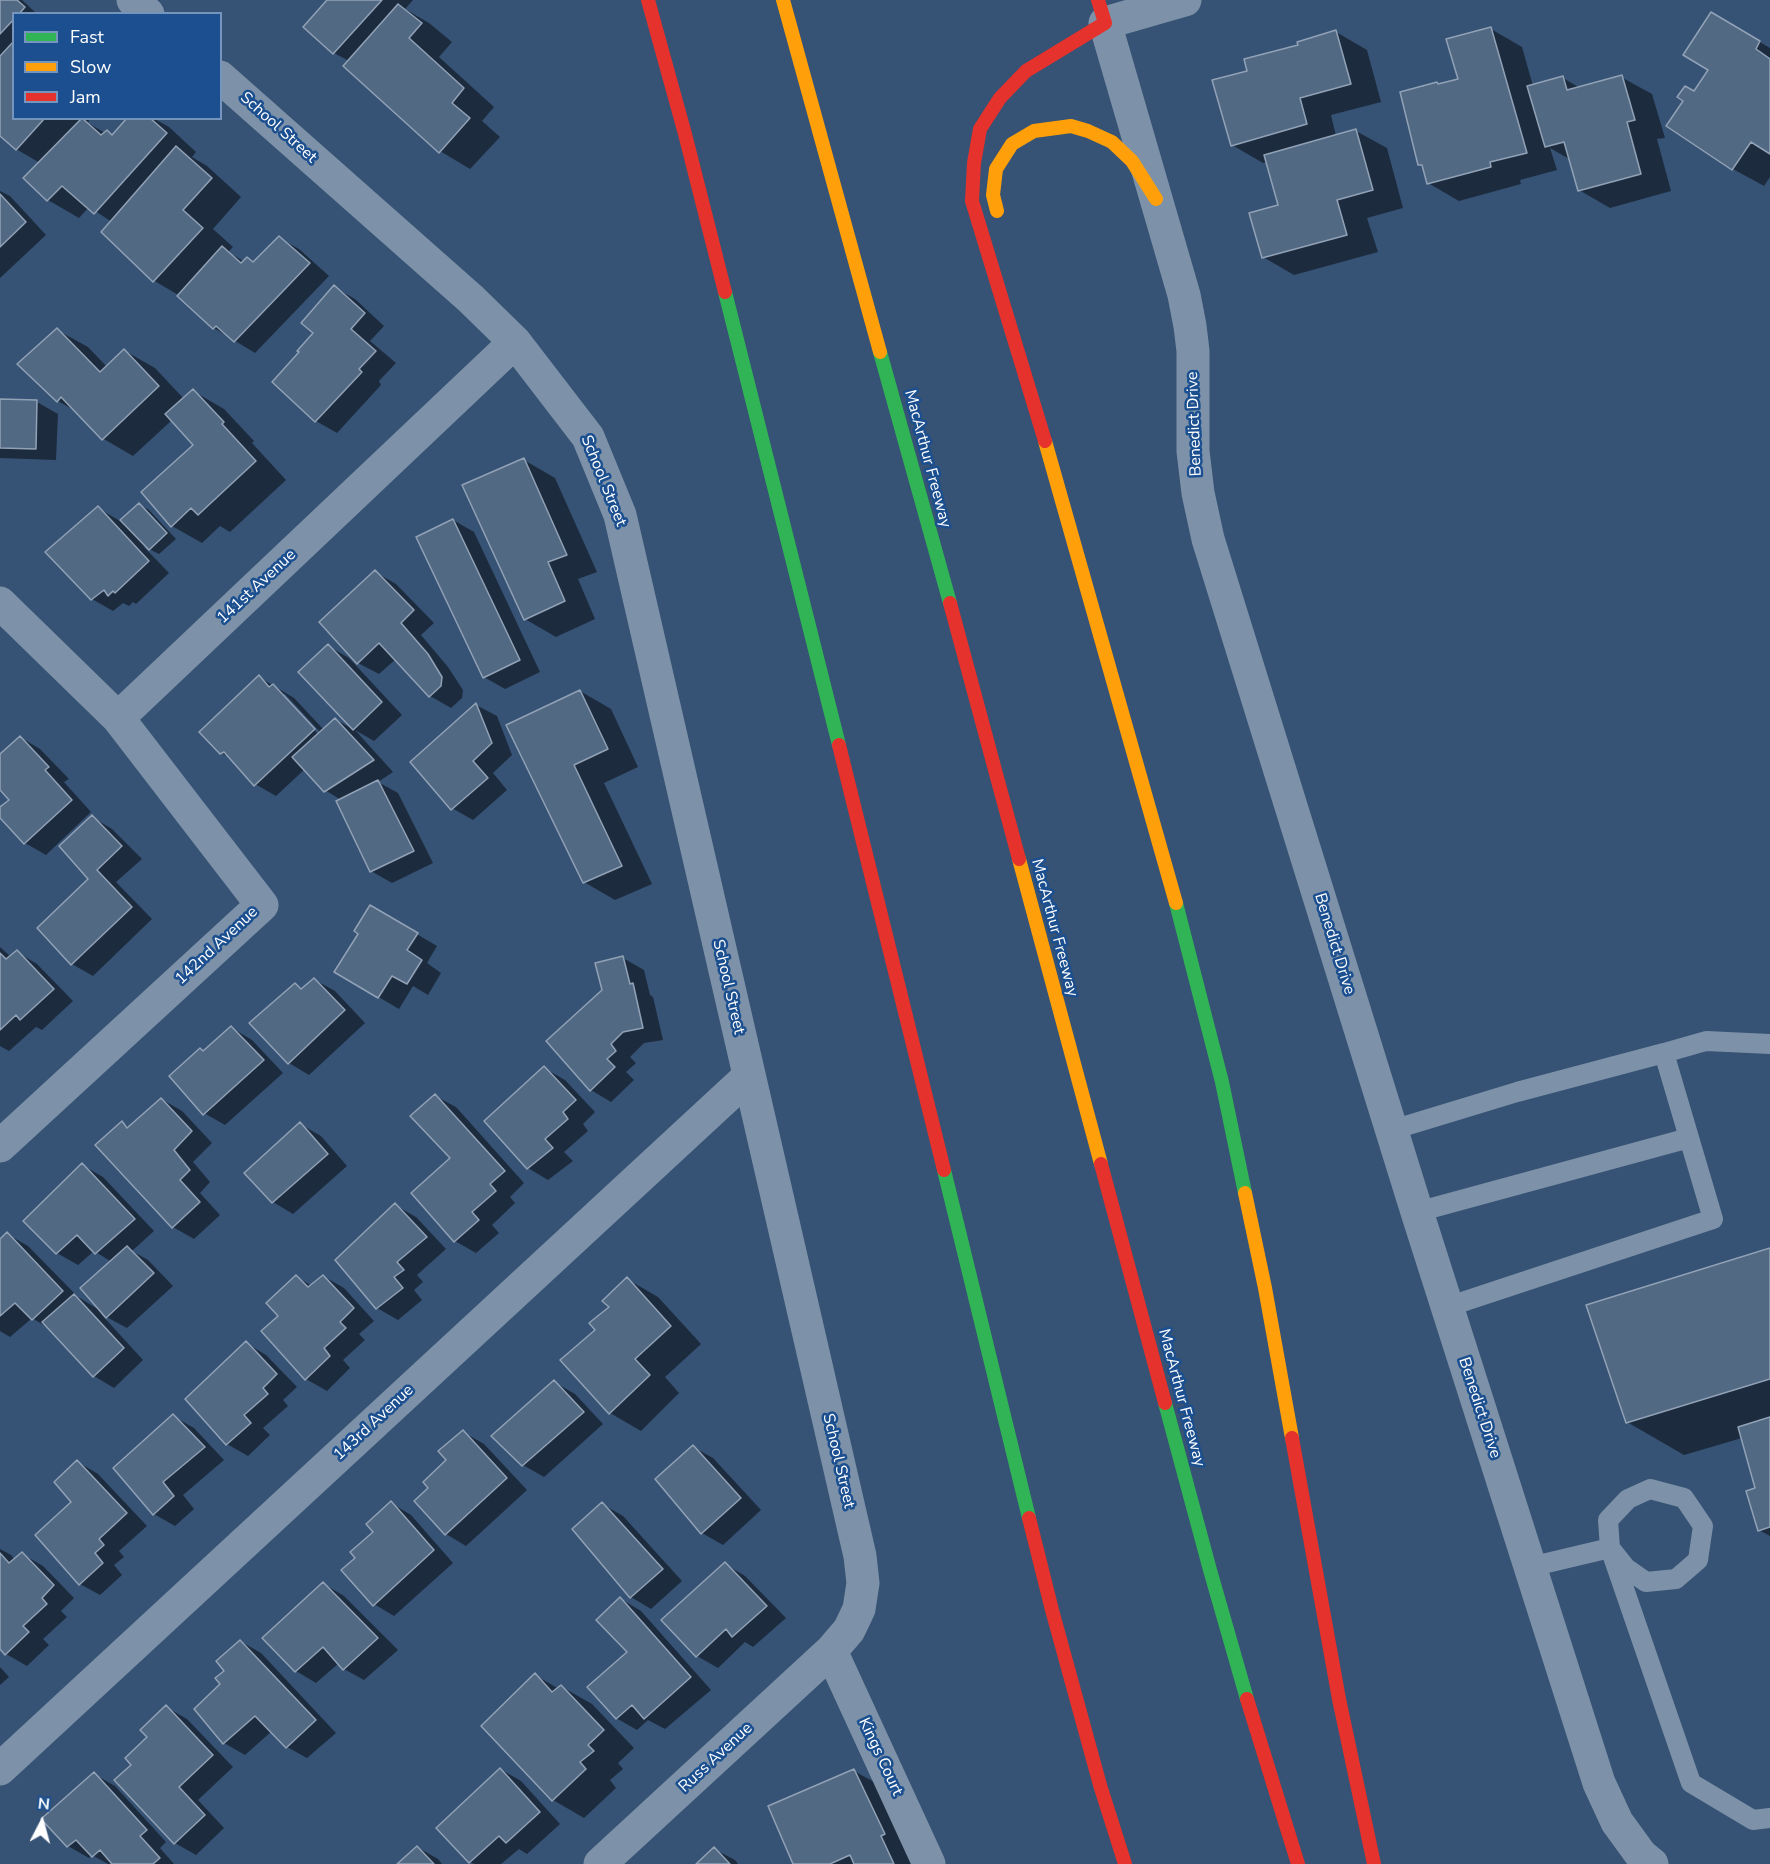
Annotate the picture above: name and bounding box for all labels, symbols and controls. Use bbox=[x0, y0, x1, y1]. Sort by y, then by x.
legend bbox=[12, 12, 222, 120]
text: Fast bbox=[70, 25, 104, 49]
text: Slow bbox=[70, 55, 111, 79]
text: Jam bbox=[70, 85, 101, 109]
street label: School Street bbox=[236, 89, 320, 167]
street label: Benedict Drive bbox=[1184, 371, 1206, 477]
street label: MacArthur Freeway bbox=[899, 388, 955, 530]
street label: School Street bbox=[576, 433, 630, 529]
street label: 141st Avenue bbox=[214, 546, 300, 628]
street label: MacArthur Freeway bbox=[1026, 857, 1082, 999]
street label: Benedict Drive bbox=[1309, 891, 1359, 997]
street label: 142nd Avenue bbox=[172, 903, 262, 989]
street label: School Street bbox=[708, 938, 748, 1036]
street label: MacArthur Freeway bbox=[1153, 1327, 1209, 1469]
street label: Benedict Drive bbox=[1454, 1355, 1504, 1461]
street label: 143rd Avenue bbox=[330, 1381, 418, 1465]
street label: School Street bbox=[818, 1412, 858, 1510]
street label: Kings Court bbox=[854, 1715, 906, 1799]
street label: Russ Avenue bbox=[675, 1719, 757, 1797]
north arrow bbox=[12, 1792, 72, 1852]
text: N bbox=[37, 1793, 51, 1816]

